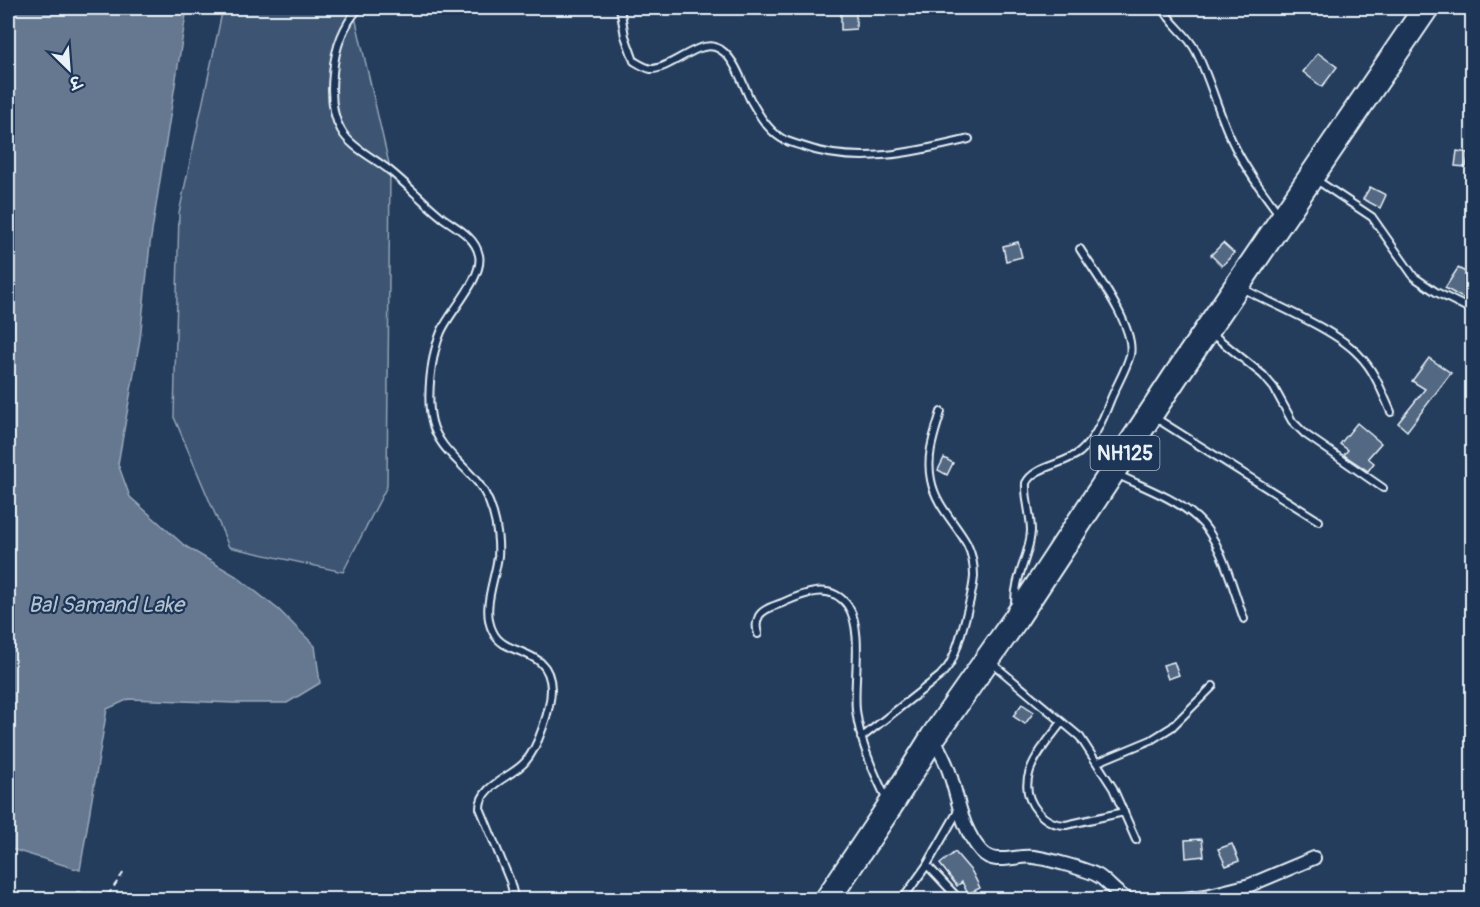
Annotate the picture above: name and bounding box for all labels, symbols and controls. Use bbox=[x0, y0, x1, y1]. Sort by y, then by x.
north arrow bbox=[39, 39, 99, 99]
text: उ bbox=[65, 70, 86, 94]
road number: NH125 bbox=[1090, 436, 1160, 470]
water label: Bal Samand Lake bbox=[28, 591, 186, 619]

